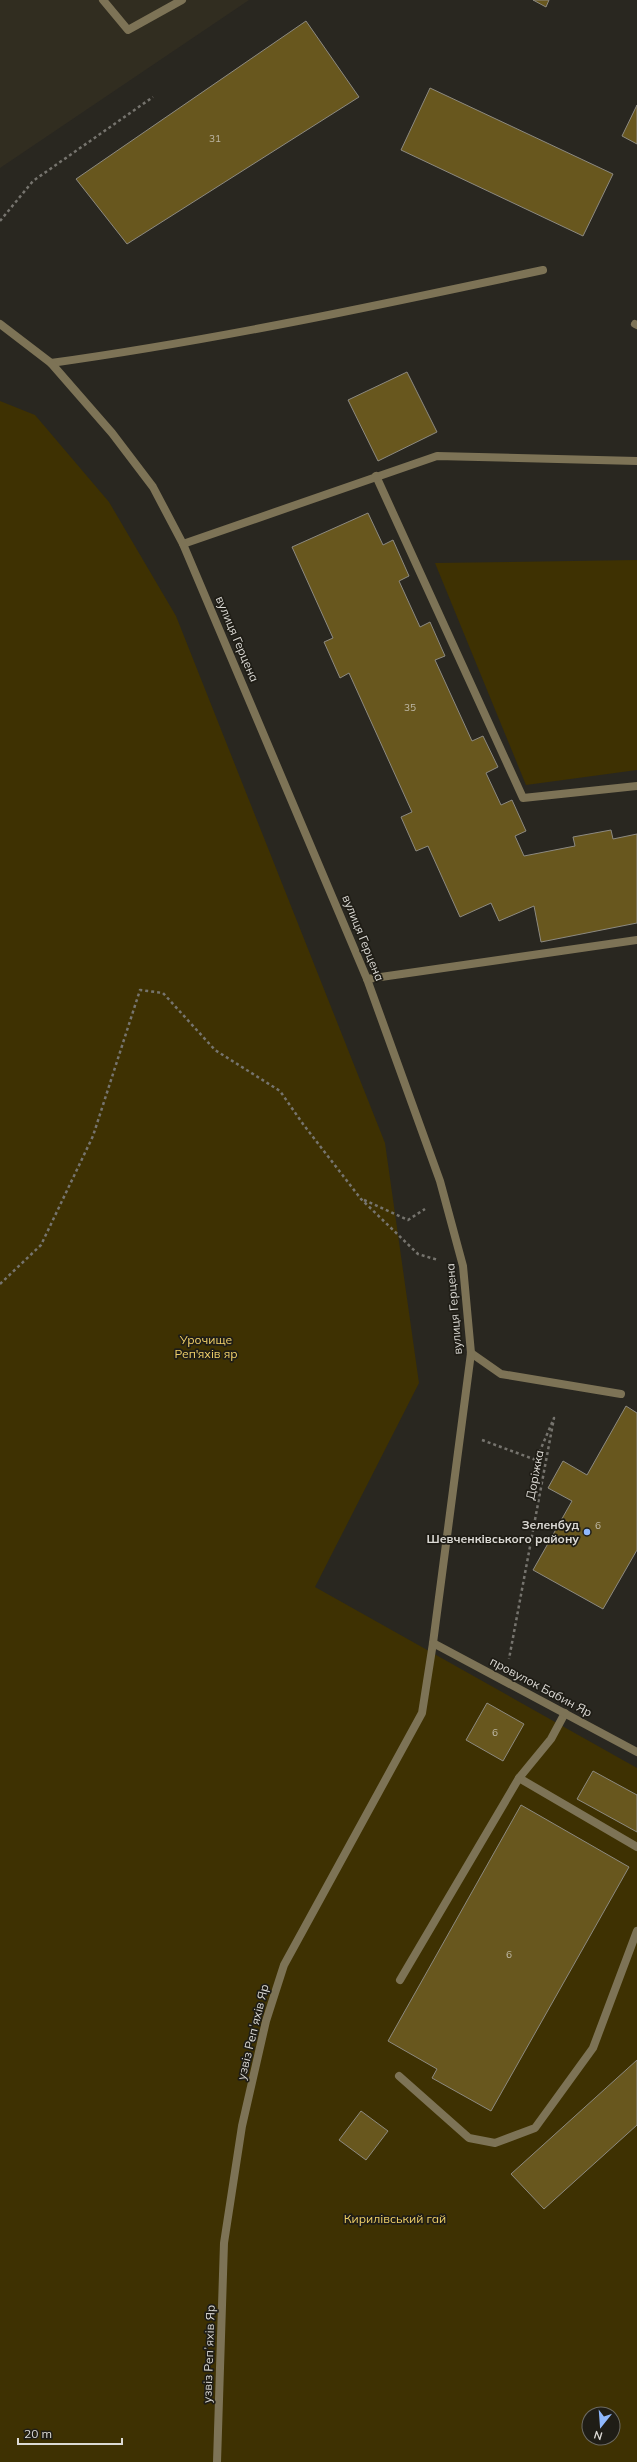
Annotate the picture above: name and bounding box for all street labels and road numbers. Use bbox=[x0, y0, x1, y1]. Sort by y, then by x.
street label: вулиця Герцена bbox=[213, 594, 262, 684]
street label: вулиця Герцена bbox=[339, 892, 388, 983]
street label: вулиця Герцена bbox=[442, 1263, 465, 1355]
street label: Доріжка bbox=[522, 1449, 547, 1501]
street label: провулок Бабин Яр bbox=[488, 1653, 595, 1720]
street label: узвіз Репʼяхів Яр bbox=[233, 1982, 272, 2081]
street label: узвіз Репʼяхів Яр bbox=[199, 2305, 218, 2403]

